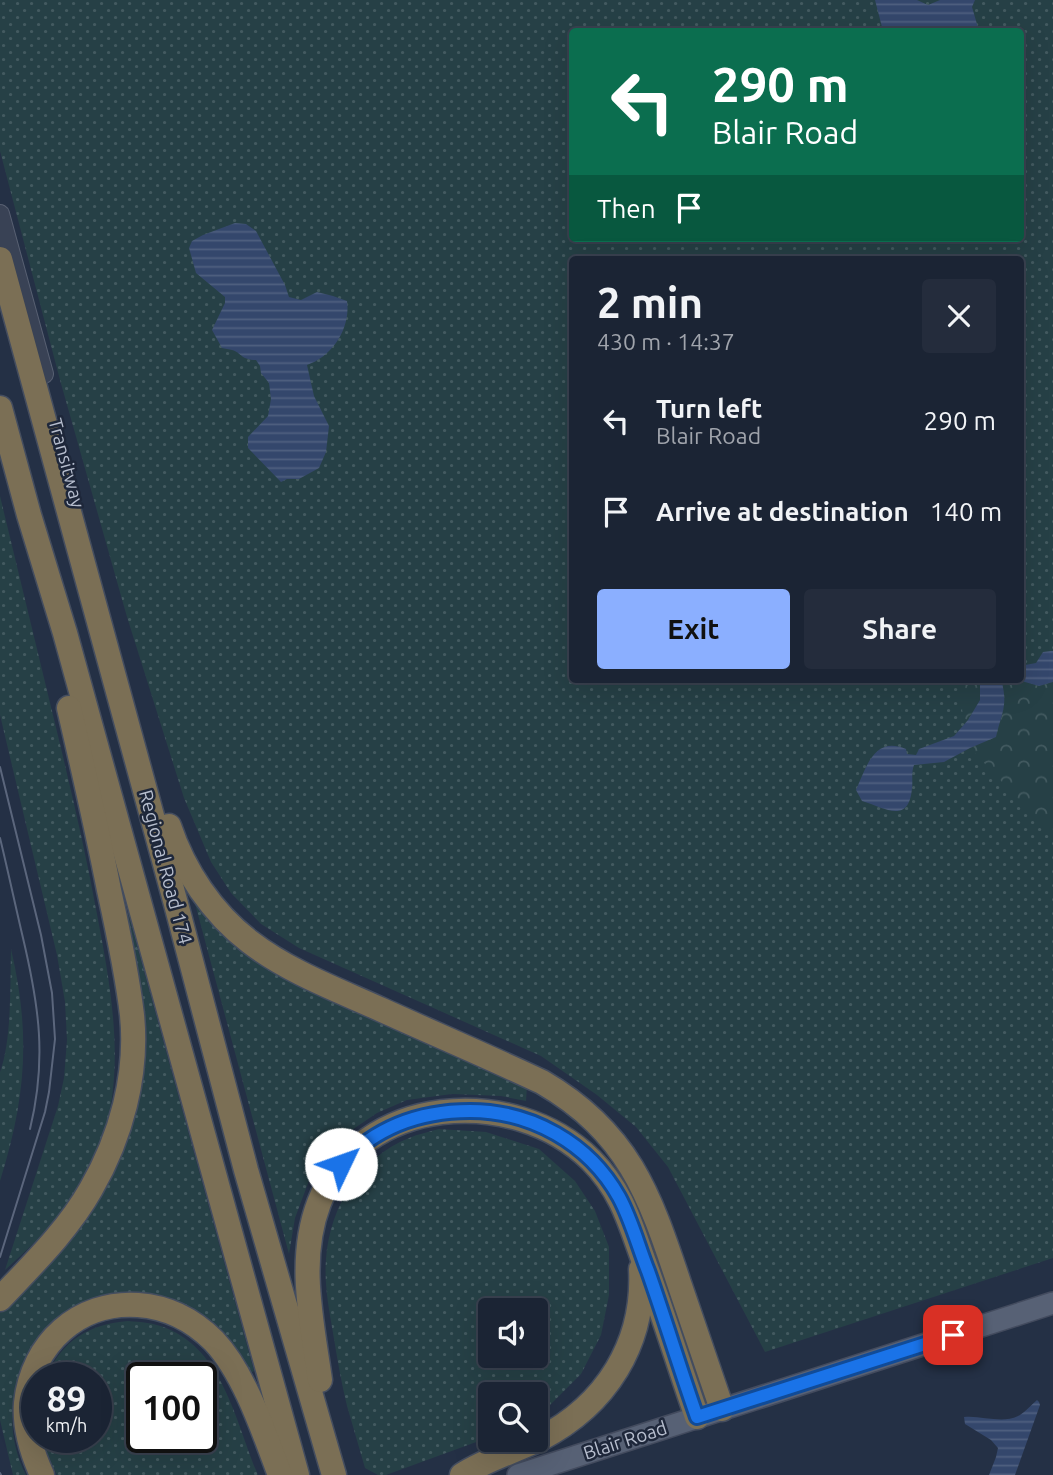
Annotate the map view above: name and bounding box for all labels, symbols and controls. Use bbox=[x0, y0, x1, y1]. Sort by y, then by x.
icon: left bbox=[597, 56, 688, 147]
text: 290 m bbox=[712, 56, 849, 111]
text: Blair Road bbox=[712, 114, 858, 150]
icon: arrive bbox=[670, 189, 708, 227]
text: Then bbox=[597, 194, 656, 223]
text: 2 min bbox=[597, 279, 703, 326]
button: close bbox=[922, 279, 996, 353]
text: 430 m · 14:37 bbox=[597, 329, 735, 354]
text: Turn left bbox=[656, 394, 762, 423]
icon: left bbox=[597, 402, 635, 440]
text: 290 m bbox=[924, 406, 996, 435]
street label: Transitway bbox=[45, 416, 89, 510]
text: Blair Road bbox=[656, 423, 761, 448]
icon: arrive bbox=[597, 493, 635, 531]
text: Arrive at destination bbox=[656, 497, 909, 526]
text: 140 m bbox=[930, 497, 1002, 526]
button: Exit bbox=[597, 589, 790, 669]
button: Share bbox=[804, 589, 996, 669]
street label: Regional Road 174 bbox=[135, 787, 197, 947]
position arrow bbox=[304, 1127, 378, 1201]
map controls bbox=[478, 1298, 548, 1452]
button: sound bbox=[478, 1298, 548, 1368]
pin bbox=[923, 1305, 983, 1365]
icon: arrive bbox=[934, 1316, 972, 1354]
speed limit sign: 100 bbox=[126, 1362, 217, 1453]
text: 89 bbox=[47, 1378, 86, 1418]
button: search bbox=[478, 1382, 548, 1452]
text: km/h bbox=[46, 1415, 87, 1435]
street label: Blair Road bbox=[580, 1416, 670, 1464]

